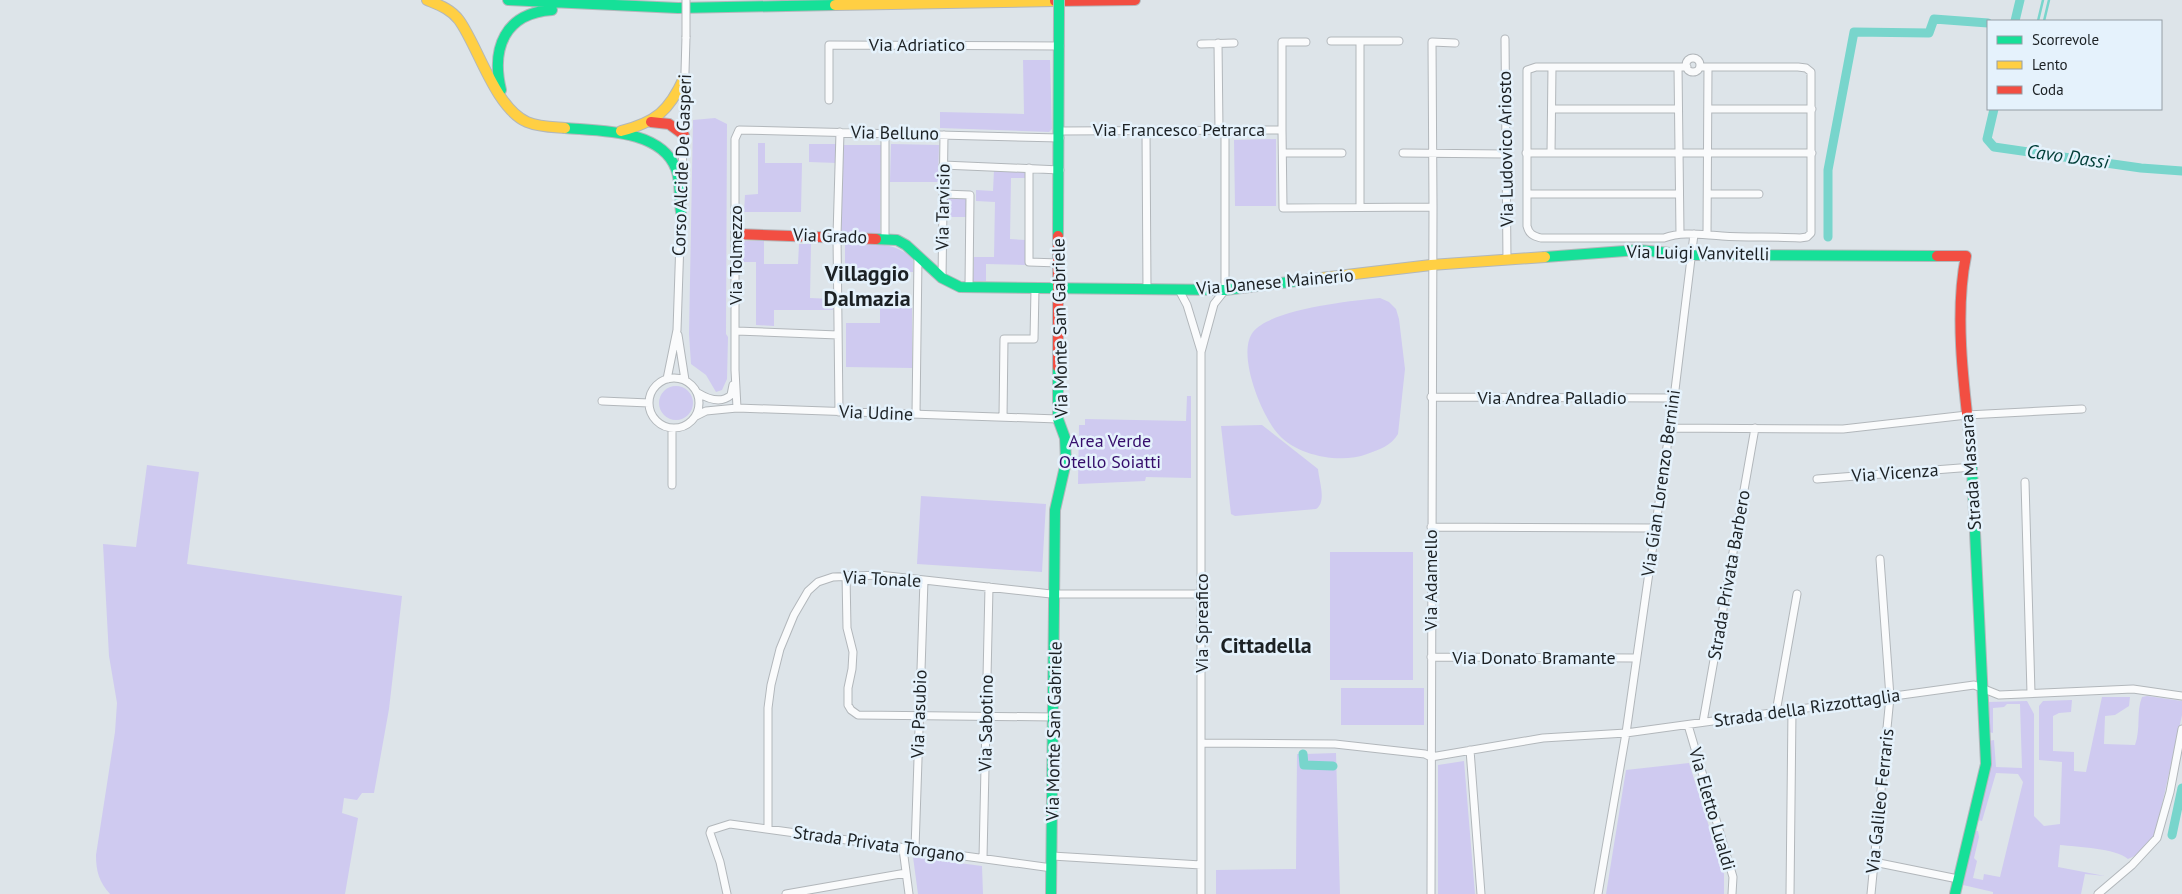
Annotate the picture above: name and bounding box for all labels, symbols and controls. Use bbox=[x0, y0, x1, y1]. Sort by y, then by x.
legend bbox=[1987, 20, 2162, 110]
text: Scorrevole bbox=[2032, 30, 2099, 49]
street label: Via Adriatico bbox=[868, 33, 965, 56]
text: Lento bbox=[2032, 55, 2068, 74]
street label: Via Ludovico Ariosto bbox=[1493, 71, 1518, 228]
street label: Corso Alcide De Gasperi bbox=[667, 73, 696, 256]
text: Coda bbox=[2032, 80, 2064, 99]
street label: Via Francesco Petrarca bbox=[1092, 118, 1265, 141]
street label: Via Belluno bbox=[850, 120, 939, 145]
water label: Cavo Dassi bbox=[2025, 138, 2112, 174]
street label: Via Tarvisio bbox=[930, 163, 955, 252]
street label: Via Tolmezzo bbox=[724, 205, 747, 306]
street label: Via Grado bbox=[792, 223, 867, 248]
street label: Via Monte San Gabriele bbox=[1046, 238, 1073, 419]
street label: Via Luigi Vanvitelli bbox=[1625, 240, 1770, 265]
district label: Villaggio Dalmazia bbox=[823, 259, 911, 312]
street label: Via Danese Mainerio bbox=[1194, 263, 1354, 300]
street label: Via Andrea Palladio bbox=[1476, 386, 1627, 409]
street label: Via Gian Lorenzo Bernini bbox=[1636, 388, 1685, 579]
street label: Via Udine bbox=[838, 400, 913, 425]
street label: Strada Massara bbox=[1955, 413, 1986, 531]
park label: Area Verde Otello Soiatti bbox=[1059, 429, 1161, 473]
street label: Via Vicenza bbox=[1850, 458, 1939, 487]
street label: Strada Privata Barbero bbox=[1702, 488, 1755, 662]
street label: Via Adamello bbox=[1419, 529, 1442, 632]
street label: Via Tonale bbox=[841, 565, 922, 592]
street label: Via Spreafico bbox=[1190, 573, 1213, 674]
district label: Cittadella bbox=[1220, 631, 1312, 659]
street label: Via Monte San Gabriele bbox=[1040, 641, 1067, 822]
street label: Via Donato Bramante bbox=[1451, 646, 1616, 669]
street label: Via Pasubio bbox=[905, 669, 932, 760]
street label: Via Sabotino bbox=[973, 674, 998, 773]
street label: Strada della Rizzottaglia bbox=[1712, 683, 1902, 732]
street label: Via Galileo Ferraris bbox=[1860, 727, 1899, 876]
street label: Via Eletto Lualdi bbox=[1684, 744, 1741, 873]
street label: Strada Privata Torgano bbox=[792, 820, 966, 867]

